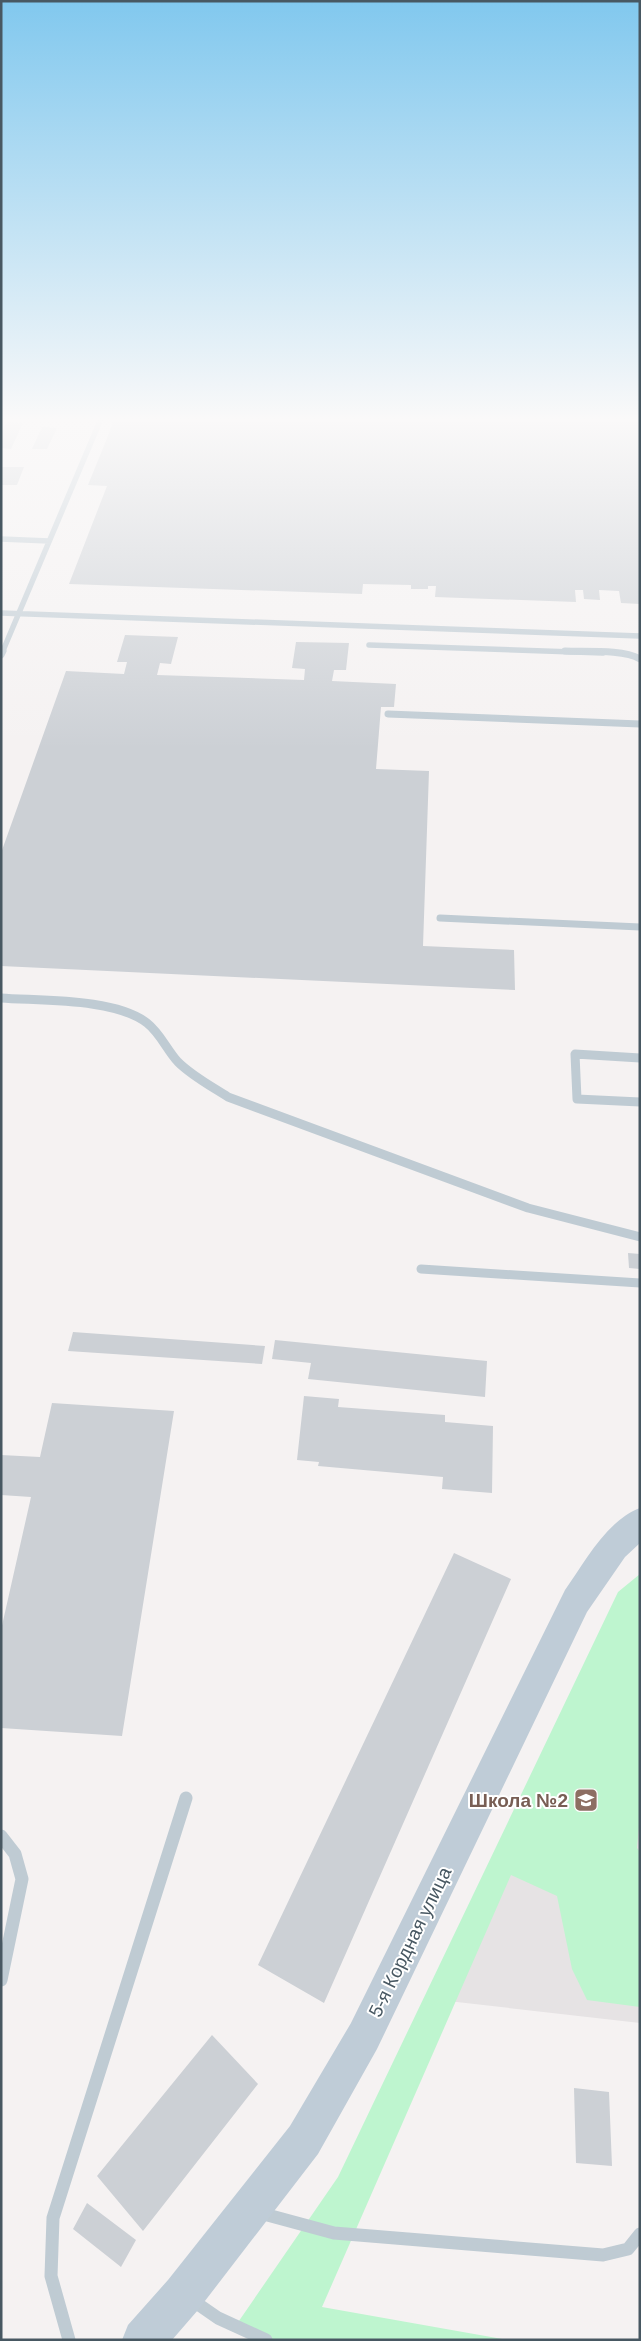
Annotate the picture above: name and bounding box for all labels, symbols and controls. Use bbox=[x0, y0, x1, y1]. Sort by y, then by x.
school or university icon: Школа №2 bbox=[573, 1787, 599, 1813]
place label: Школа №2 bbox=[469, 1790, 568, 1811]
street label: 5-я Кордная улица bbox=[365, 1863, 456, 2020]

